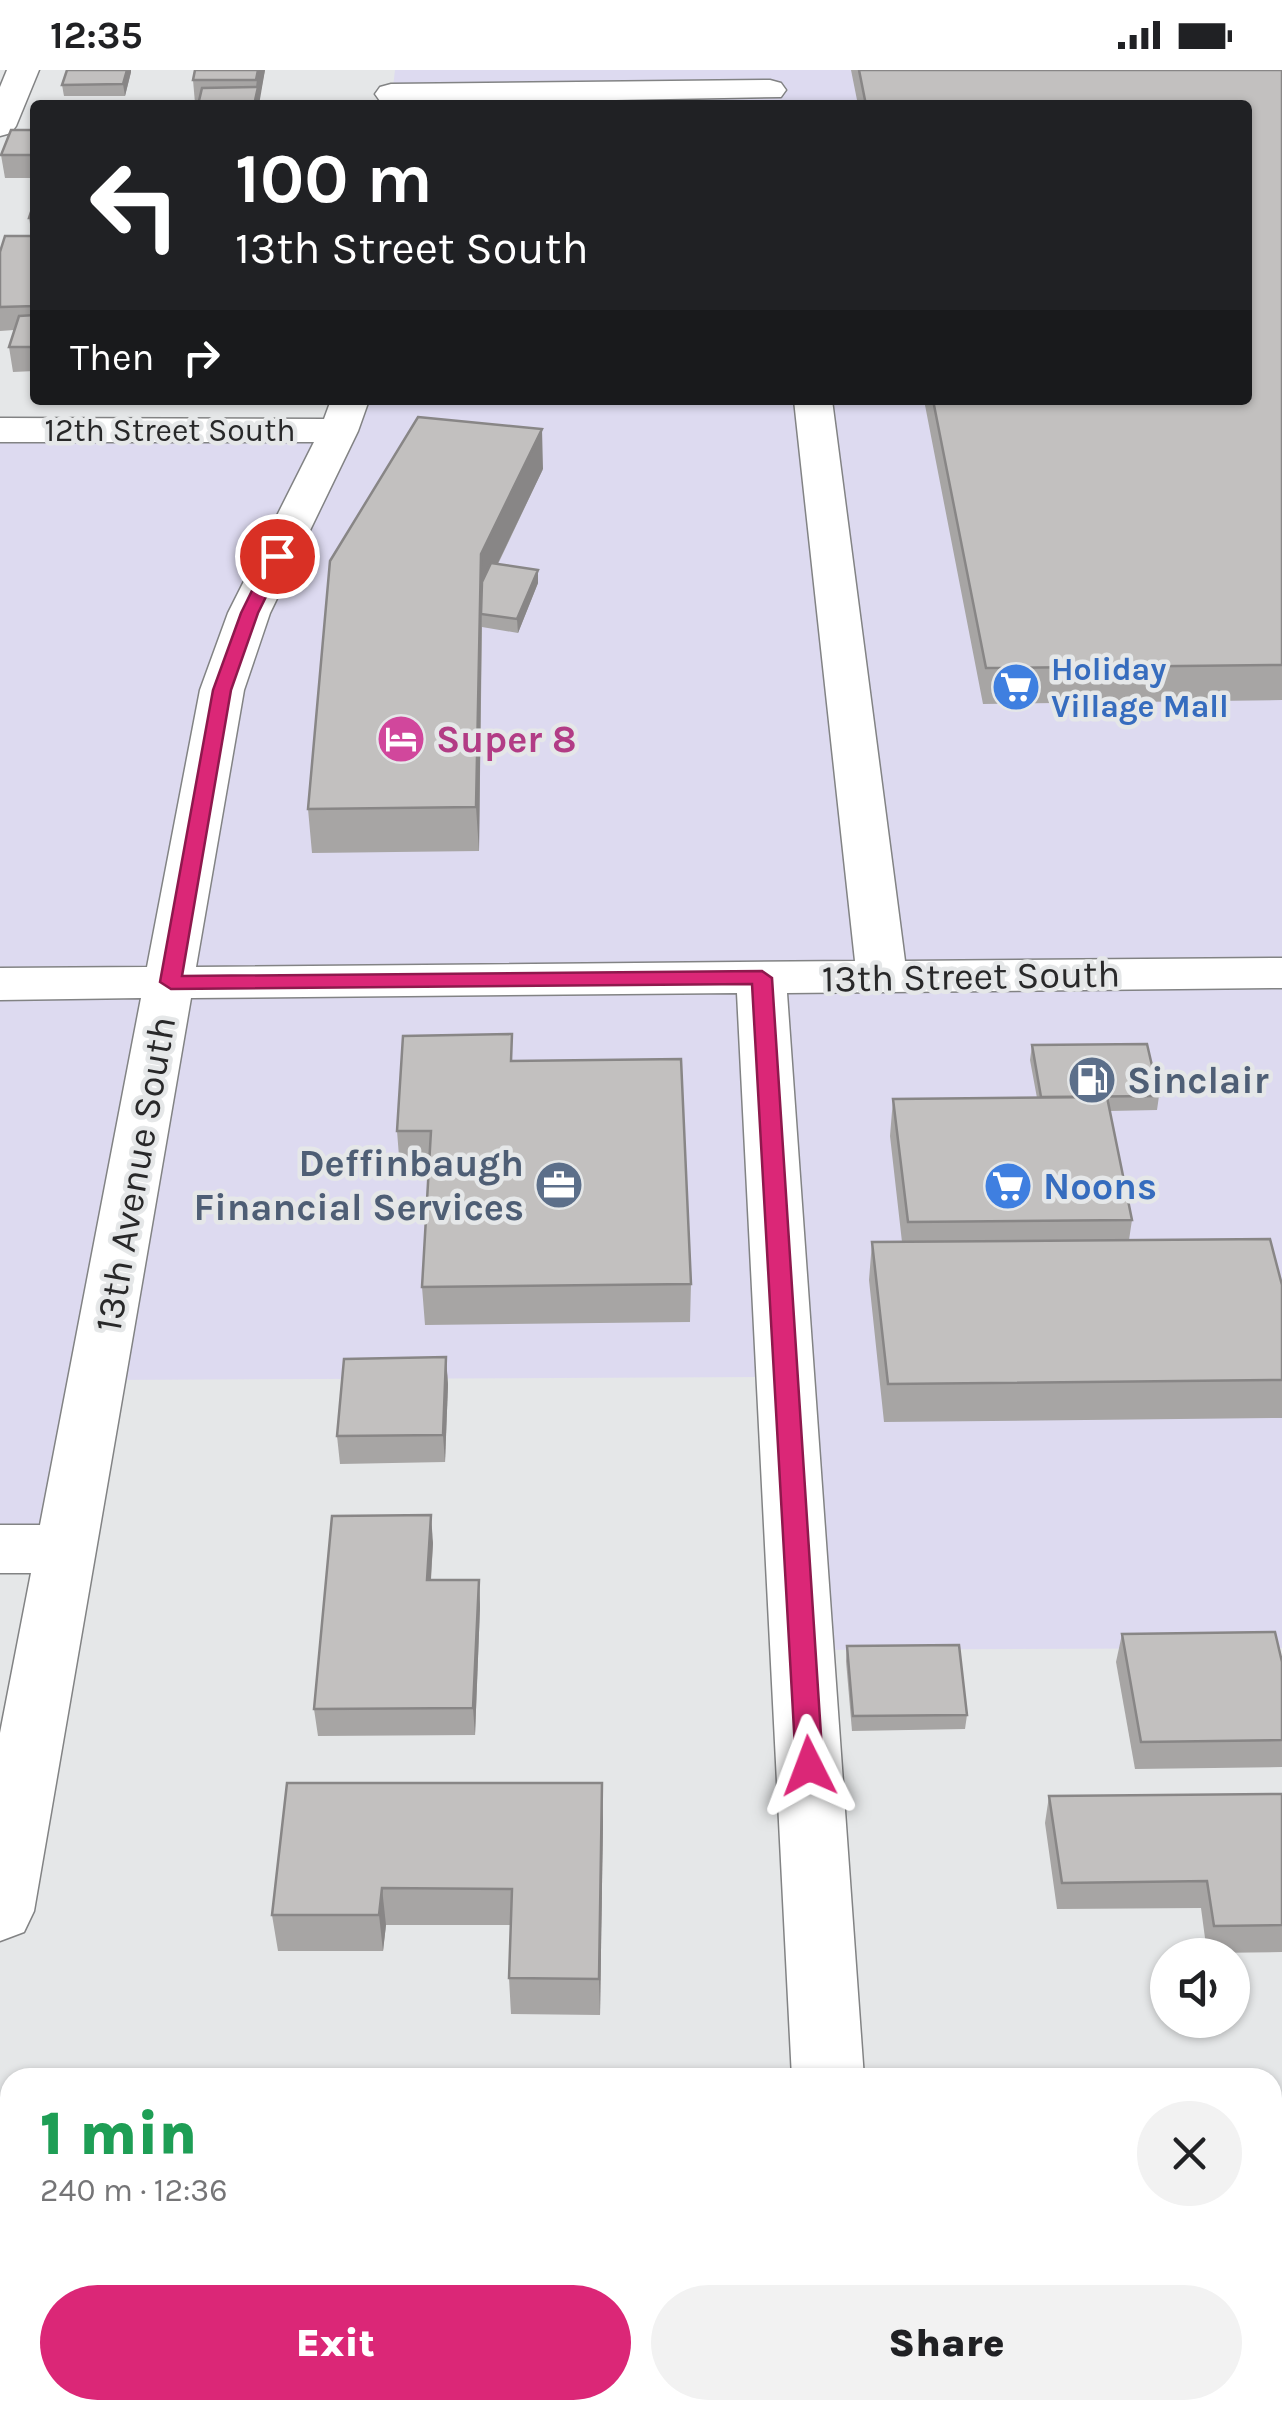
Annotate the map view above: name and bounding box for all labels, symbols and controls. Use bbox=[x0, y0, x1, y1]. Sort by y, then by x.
text: 12:35 bbox=[50, 13, 143, 58]
text: 100 m bbox=[235, 138, 433, 220]
icon: left bbox=[70, 140, 200, 270]
text: 13th Street South bbox=[235, 222, 589, 274]
icon: right bbox=[174, 330, 229, 385]
text: Then bbox=[70, 335, 154, 380]
street label: 12th Street South bbox=[44, 412, 296, 449]
pin bbox=[235, 514, 320, 599]
icon: arrive bbox=[250, 529, 305, 584]
place label: Holiday Village Mall bbox=[1051, 651, 1229, 725]
supermarket icon: Holiday Village Mall bbox=[990, 661, 1042, 713]
hotel icon: Super 8 bbox=[375, 713, 427, 765]
place label: Super 8 bbox=[436, 717, 576, 762]
street label: 13th Street South bbox=[821, 951, 1121, 1002]
street label: 13th Avenue South bbox=[86, 1013, 185, 1335]
fuel station icon: Sinclair bbox=[1066, 1054, 1118, 1106]
place label: Sinclair bbox=[1127, 1058, 1269, 1103]
place label: Deffinbaugh Financial Services bbox=[193, 1141, 524, 1230]
office icon: Deffinbaugh Financial Services bbox=[533, 1159, 585, 1211]
supermarket icon: Noons bbox=[982, 1160, 1034, 1212]
place label: Noons bbox=[1043, 1164, 1157, 1209]
position arrow bbox=[757, 1714, 861, 1818]
map controls bbox=[1150, 1938, 1250, 2038]
button: sound bbox=[1150, 1938, 1250, 2038]
text: 1 min bbox=[40, 2099, 197, 2169]
button: close bbox=[1137, 2101, 1242, 2206]
text: 240 m · 12:36 bbox=[40, 2172, 228, 2209]
button: Exit bbox=[40, 2285, 631, 2400]
button: Share bbox=[651, 2285, 1242, 2400]

